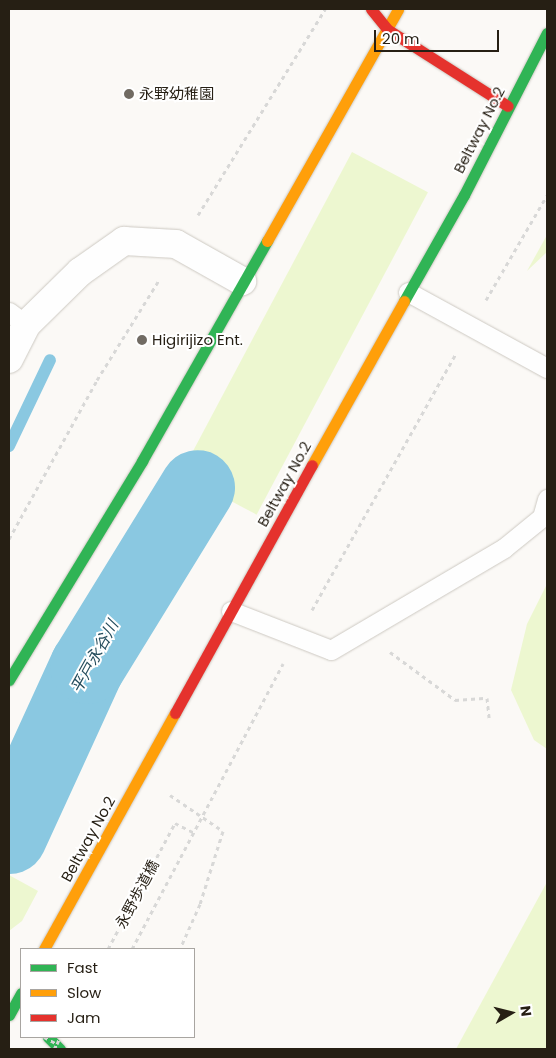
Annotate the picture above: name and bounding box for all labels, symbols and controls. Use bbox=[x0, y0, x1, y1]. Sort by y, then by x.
scale bar bbox=[376, 20, 501, 52]
text: 20 m bbox=[382, 28, 420, 49]
street label: Beltway No.2 bbox=[450, 84, 508, 176]
place label: 永野幼稚園 bbox=[139, 85, 214, 103]
marker: 永野幼稚園 bbox=[123, 88, 135, 100]
place label: Higirijizo Ent. bbox=[152, 331, 243, 349]
marker: Higirijizo Ent. bbox=[136, 334, 148, 346]
street label: Beltway No.2 bbox=[253, 438, 315, 530]
water label: 平戸永谷川 bbox=[67, 617, 123, 697]
street label: Beltway No.2 bbox=[57, 793, 119, 885]
street label: 永野歩道橋 bbox=[111, 857, 163, 931]
legend bbox=[20, 948, 195, 1038]
text: Fast bbox=[67, 957, 98, 978]
text: Slow bbox=[67, 982, 101, 1003]
north arrow bbox=[486, 988, 536, 1038]
text: N bbox=[515, 1004, 536, 1018]
text: Jam bbox=[67, 1007, 101, 1028]

